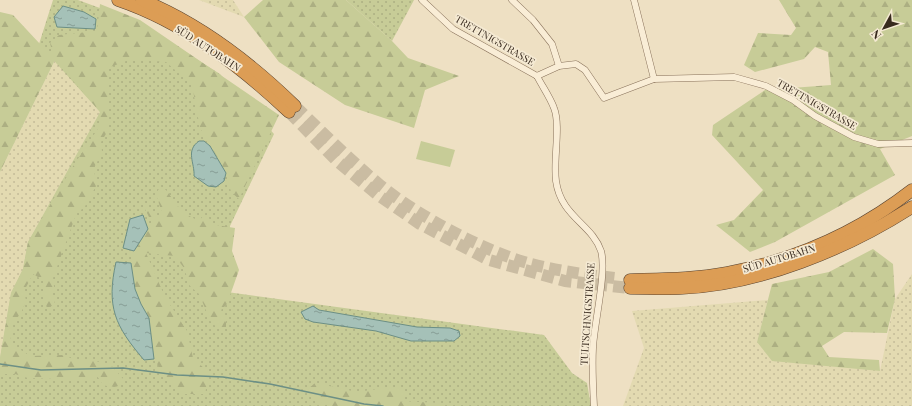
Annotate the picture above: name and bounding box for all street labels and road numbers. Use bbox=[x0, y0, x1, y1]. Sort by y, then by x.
street label: TRETTNIGSTRASSE bbox=[453, 11, 537, 69]
street label: SÜD AUTOBAHN bbox=[173, 22, 243, 74]
street label: TRETTNIGSTRASSE bbox=[775, 75, 859, 133]
street label: SÜD AUTOBAHN bbox=[741, 240, 817, 276]
street label: TULTSCHNIGSTRASSE bbox=[576, 262, 598, 366]

